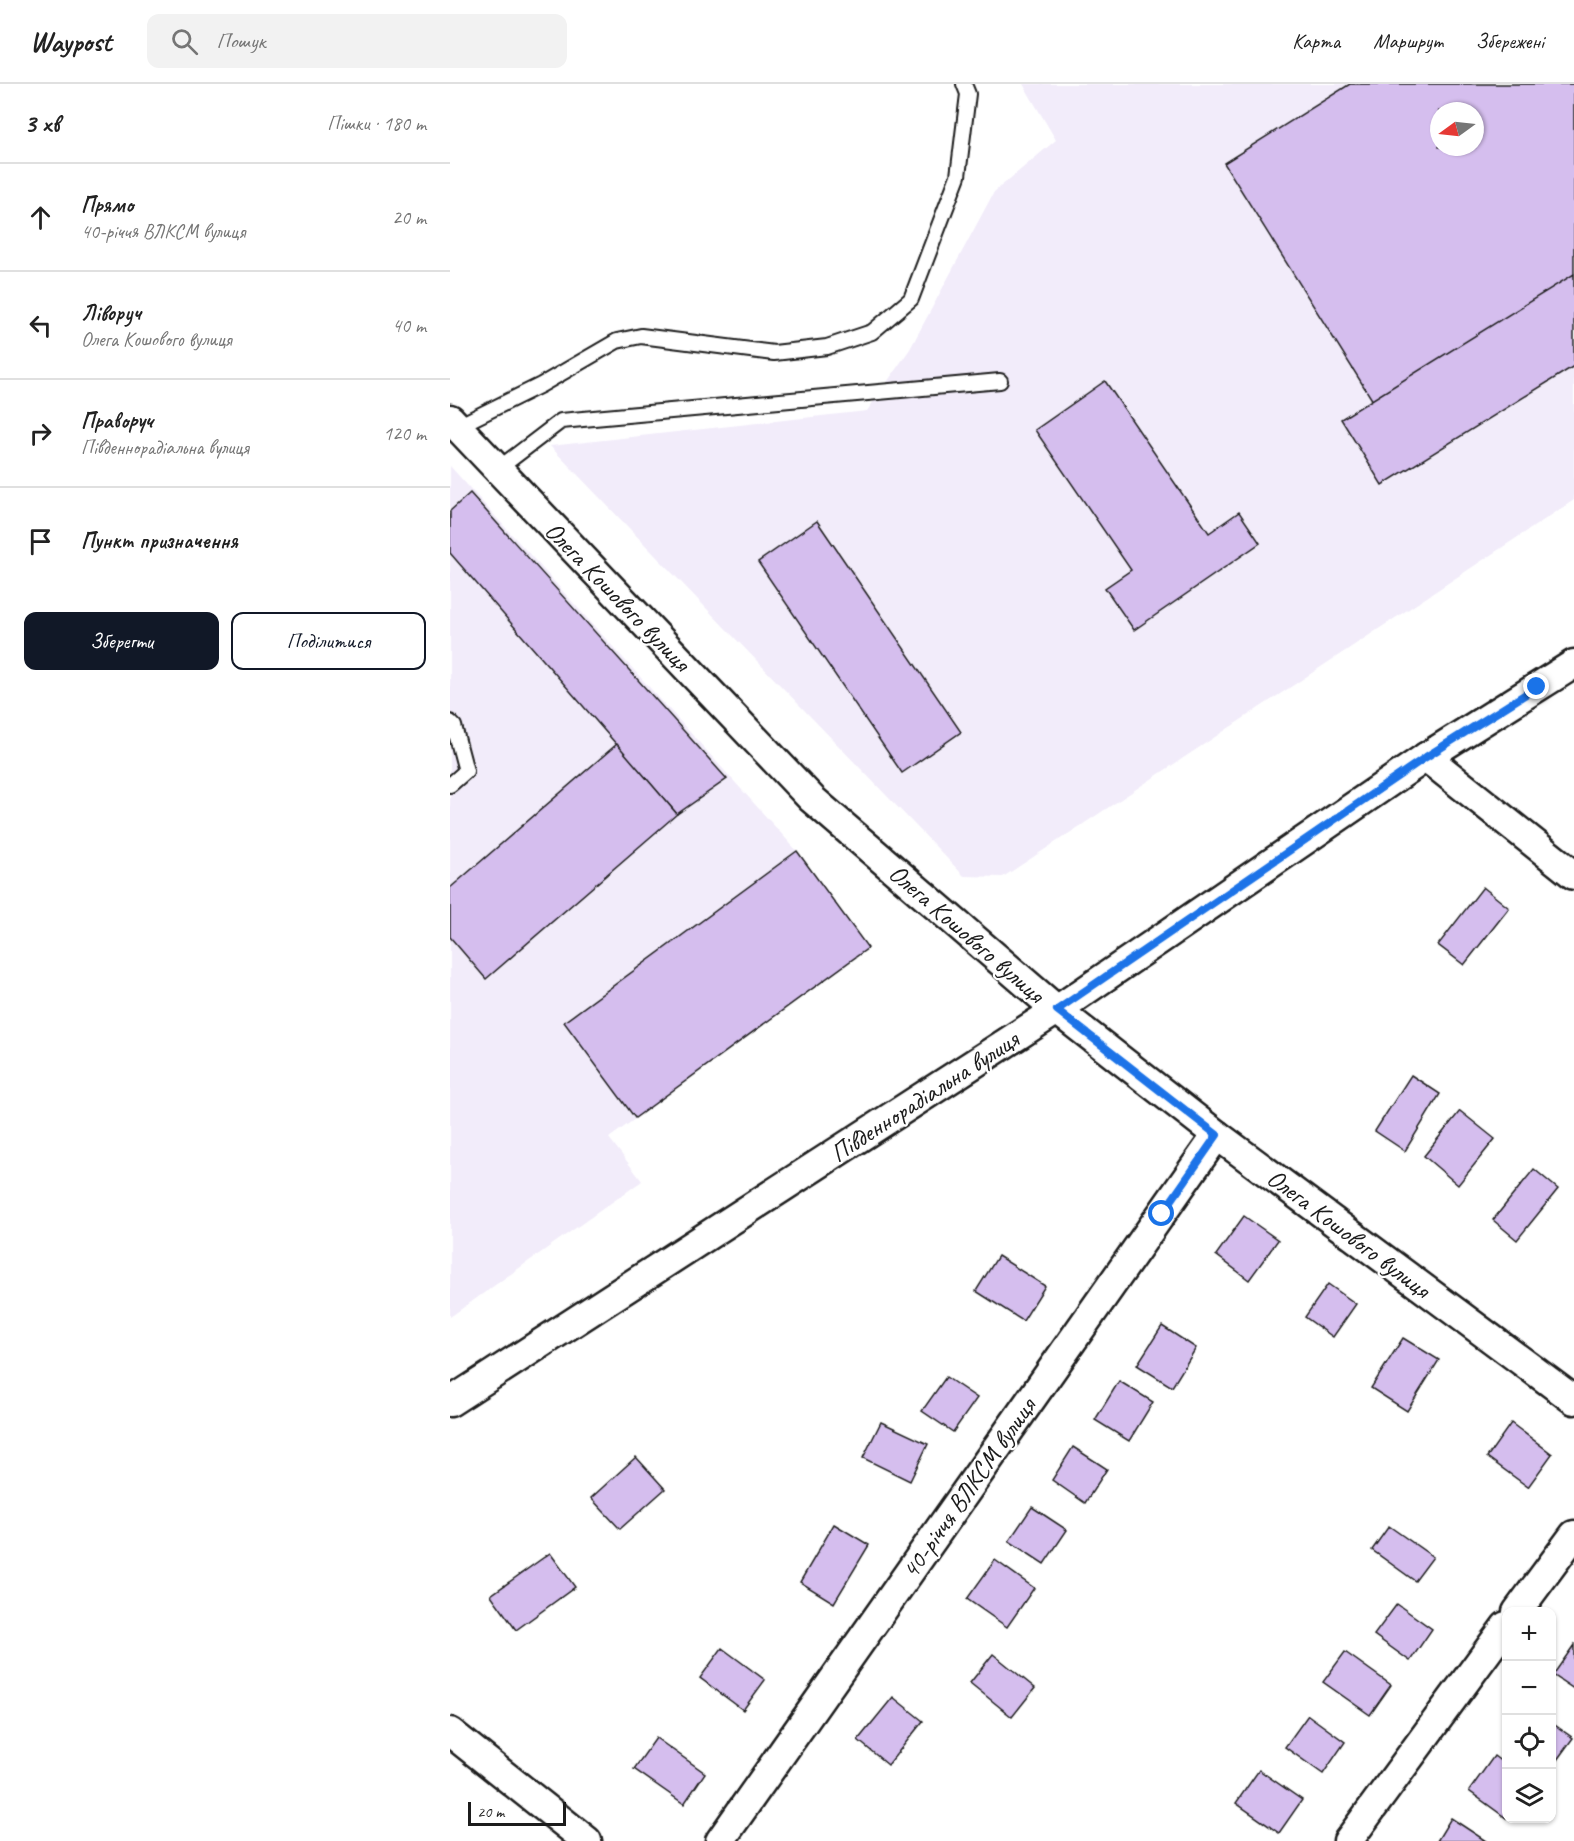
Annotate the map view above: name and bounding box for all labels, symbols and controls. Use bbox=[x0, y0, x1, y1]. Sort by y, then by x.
search box bbox=[147, 14, 567, 68]
text: Waypost bbox=[30, 24, 111, 59]
icon: search bbox=[168, 25, 201, 58]
text: Пошук bbox=[216, 27, 266, 55]
text: Карта bbox=[1292, 28, 1340, 54]
text: Маршрут bbox=[1373, 28, 1443, 54]
text: Збережені bbox=[1476, 28, 1544, 54]
north arrow bbox=[1430, 102, 1484, 156]
text: 3 хв bbox=[24, 107, 59, 140]
text: Пішки · 180 m bbox=[327, 111, 426, 136]
text: Прямо bbox=[81, 191, 133, 219]
icon: ahead bbox=[24, 201, 57, 234]
text: 20 m bbox=[392, 205, 426, 230]
text: 40-річчя ВЛКСМ вулиця bbox=[81, 219, 245, 244]
text: Ліворуч bbox=[81, 299, 141, 327]
icon: left bbox=[24, 309, 57, 342]
text: 40 m bbox=[392, 313, 426, 338]
text: Олега Кошового вулиця bbox=[81, 327, 232, 352]
text: Праворуч bbox=[81, 407, 153, 435]
icon: right bbox=[24, 417, 57, 450]
text: 120 m bbox=[383, 421, 426, 446]
text: Південнорадіальна вулиця bbox=[81, 435, 249, 460]
street label: Олега Кошового вулиця bbox=[538, 514, 699, 680]
icon: arrive bbox=[24, 525, 57, 558]
text: Пункт призначення bbox=[81, 527, 238, 555]
button: Зберегти bbox=[24, 612, 219, 670]
button: Поділитися bbox=[231, 612, 426, 670]
route end bbox=[1523, 673, 1549, 699]
street label: Олега Кошового вулиця bbox=[882, 857, 1053, 1011]
street label: Південнорадіальна вулиця bbox=[824, 1022, 1026, 1170]
street label: Олега Кошового вулиця bbox=[1261, 1161, 1439, 1307]
route start bbox=[1148, 1200, 1174, 1226]
street label: 40-річчя ВЛКСМ вулиця bbox=[894, 1390, 1044, 1585]
map controls bbox=[1502, 1607, 1556, 1823]
button: + bbox=[1502, 1607, 1556, 1661]
button: − bbox=[1502, 1661, 1556, 1715]
button: locate bbox=[1502, 1715, 1556, 1769]
button: layers bbox=[1502, 1769, 1556, 1823]
scale bar bbox=[468, 1799, 566, 1826]
text: 20 m bbox=[477, 1802, 504, 1822]

